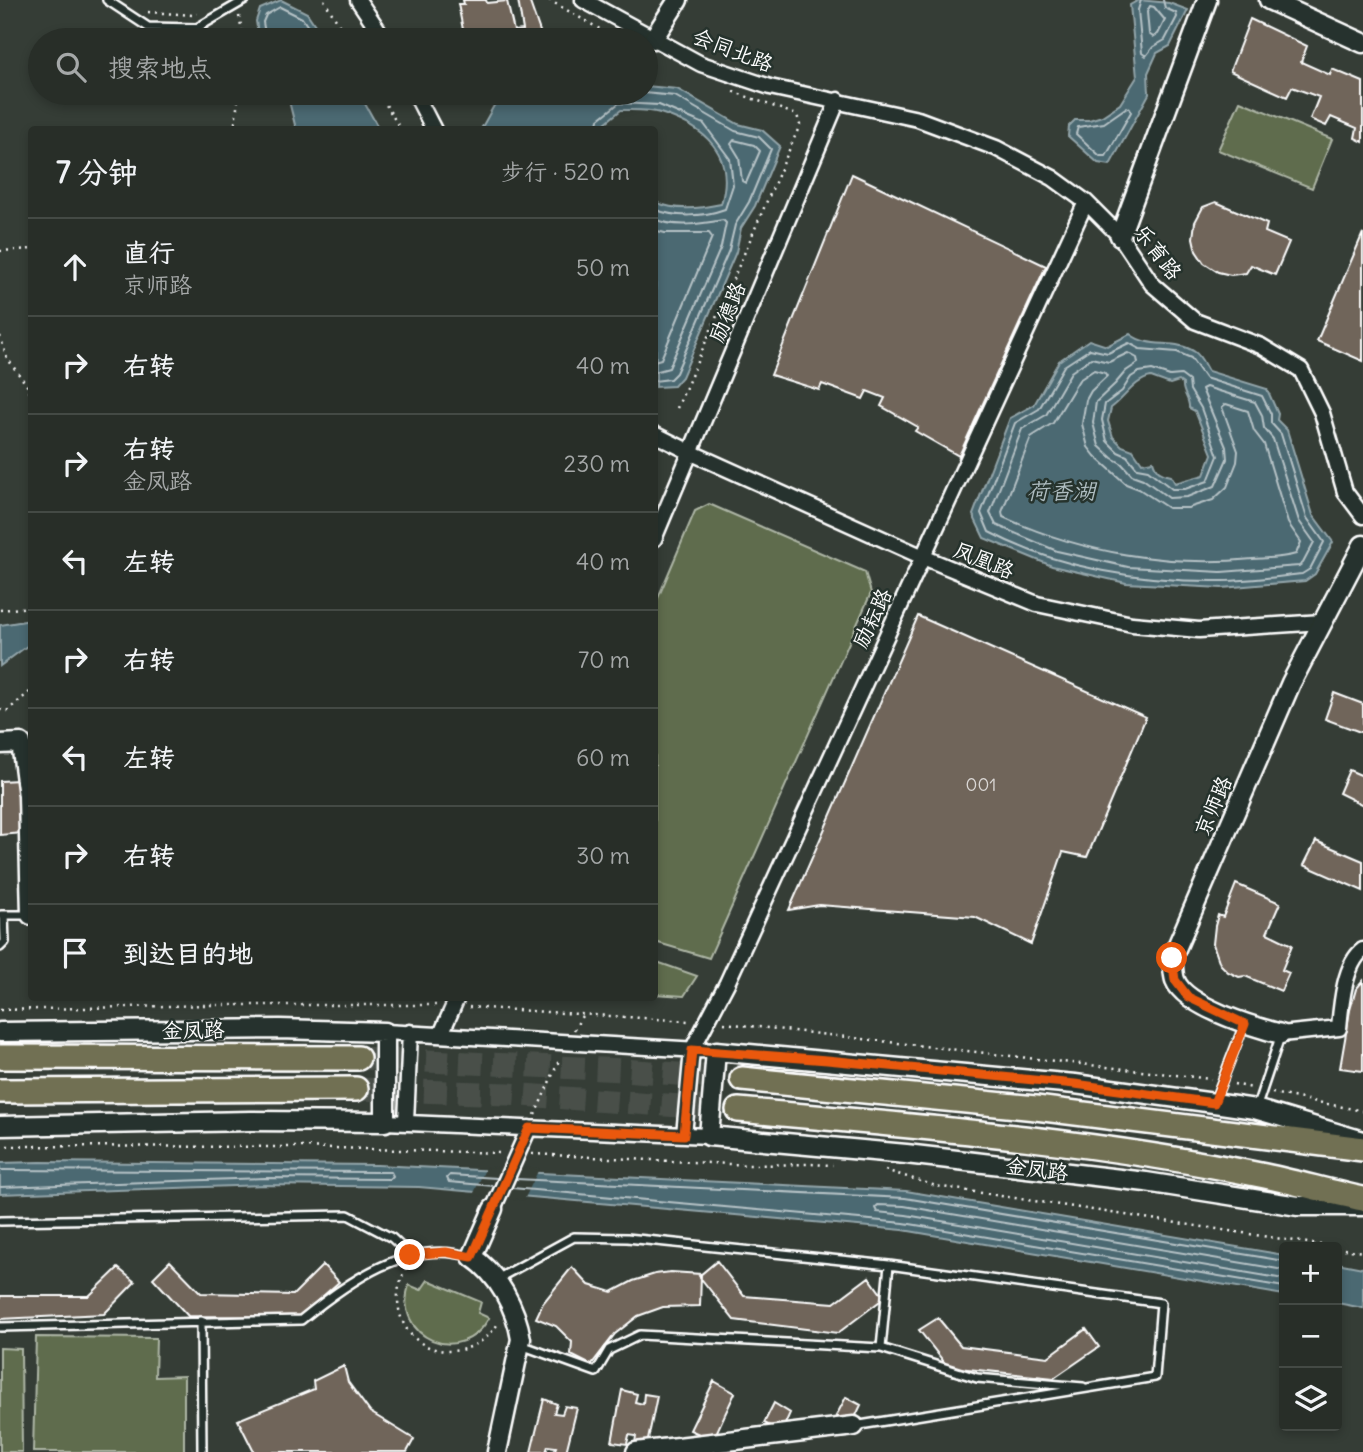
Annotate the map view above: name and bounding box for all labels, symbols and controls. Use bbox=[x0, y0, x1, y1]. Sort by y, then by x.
street label: 会同北路 bbox=[689, 22, 777, 78]
search box bbox=[28, 28, 658, 105]
icon: search bbox=[52, 48, 90, 86]
text: 搜索地点 bbox=[108, 51, 212, 84]
text: 7 分钟 bbox=[56, 153, 138, 191]
text: 步行 · 520 m bbox=[501, 157, 630, 186]
street label: 乐育路 bbox=[1128, 219, 1188, 285]
text: 直行 bbox=[123, 236, 175, 269]
icon: ahead bbox=[56, 248, 94, 286]
text: 50 m bbox=[576, 253, 630, 282]
text: 京师路 bbox=[123, 270, 192, 299]
street label: 励德路 bbox=[703, 278, 751, 346]
icon: right bbox=[56, 346, 94, 384]
text: 右转 bbox=[123, 349, 175, 382]
text: 40 m bbox=[576, 351, 630, 380]
text: 右转 bbox=[123, 432, 175, 465]
icon: right bbox=[56, 444, 94, 482]
text: 230 m bbox=[564, 449, 630, 478]
text: 金凤路 bbox=[123, 466, 192, 495]
water label: 荷香湖 bbox=[1027, 476, 1098, 505]
street label: 凤凰路 bbox=[950, 536, 1018, 584]
icon: left bbox=[56, 542, 94, 580]
text: 左转 bbox=[123, 545, 175, 578]
text: 40 m bbox=[576, 547, 630, 576]
street label: 励耘路 bbox=[846, 584, 898, 652]
icon: right bbox=[56, 640, 94, 678]
text: 右转 bbox=[123, 643, 175, 676]
text: 70 m bbox=[578, 645, 630, 674]
icon: left bbox=[56, 738, 94, 776]
text: 左转 bbox=[123, 741, 175, 774]
text: 60 m bbox=[576, 743, 630, 772]
street label: 京师路 bbox=[1188, 772, 1238, 840]
house number: 001 bbox=[966, 773, 996, 796]
icon: right bbox=[56, 836, 94, 874]
text: 右转 bbox=[123, 839, 175, 872]
text: 30 m bbox=[576, 841, 630, 870]
icon: arrive bbox=[56, 934, 94, 972]
text: 到达目的地 bbox=[123, 937, 253, 970]
route start bbox=[1156, 942, 1187, 973]
street label: 金凤路 bbox=[161, 1016, 225, 1044]
street label: 金凤路 bbox=[1004, 1152, 1070, 1186]
route end bbox=[394, 1239, 425, 1270]
map controls bbox=[1279, 1242, 1342, 1431]
button: + bbox=[1279, 1242, 1342, 1305]
button: − bbox=[1279, 1305, 1342, 1368]
button: layers bbox=[1279, 1368, 1342, 1431]

